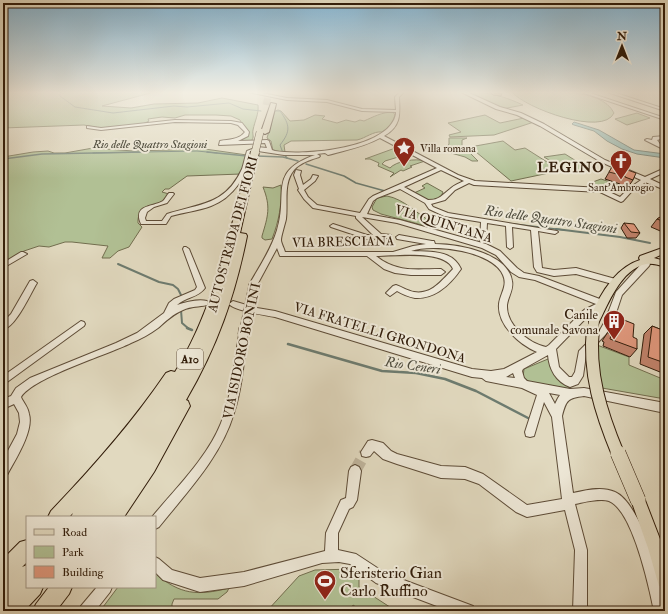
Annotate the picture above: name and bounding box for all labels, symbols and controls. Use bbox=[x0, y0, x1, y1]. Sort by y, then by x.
north arrow bbox=[602, 26, 642, 66]
text: N bbox=[616, 30, 628, 43]
place icon: Villa romana bbox=[391, 135, 417, 168]
water label: Rio delle Quattro Stagioni bbox=[92, 137, 208, 152]
place label: Villa romana bbox=[420, 142, 476, 155]
church icon: Sant'Ambrogio bbox=[608, 148, 634, 181]
street label: AUTOSTRADA DEI FIORI bbox=[204, 154, 262, 315]
district label: LEGINO bbox=[537, 159, 605, 176]
place label: Sant'Ambrogio bbox=[588, 181, 654, 194]
street label: VIA QUINTANA bbox=[393, 201, 495, 247]
water label: Rio delle Quattro Stagioni bbox=[482, 202, 619, 238]
street label: VIA BRESCIANA bbox=[292, 233, 395, 251]
street label: VIA ISIDORO BONINI bbox=[220, 281, 264, 421]
street label: VIA FRATELLI GRONDONA bbox=[292, 299, 468, 367]
place label: Canile comunale Savona bbox=[510, 307, 599, 338]
building icon: Canile comunale Savona bbox=[601, 308, 627, 341]
road number: A10 bbox=[177, 349, 203, 369]
water label: Rio Ceneri bbox=[383, 353, 442, 378]
legend bbox=[26, 516, 156, 588]
text: Road bbox=[62, 525, 87, 540]
text: Park bbox=[62, 545, 84, 560]
place label: Sferisterio Gian Carlo Ruffino bbox=[340, 563, 442, 601]
text: Building bbox=[62, 565, 105, 580]
sports icon: Sferisterio Gian Carlo Ruffino bbox=[312, 568, 338, 601]

